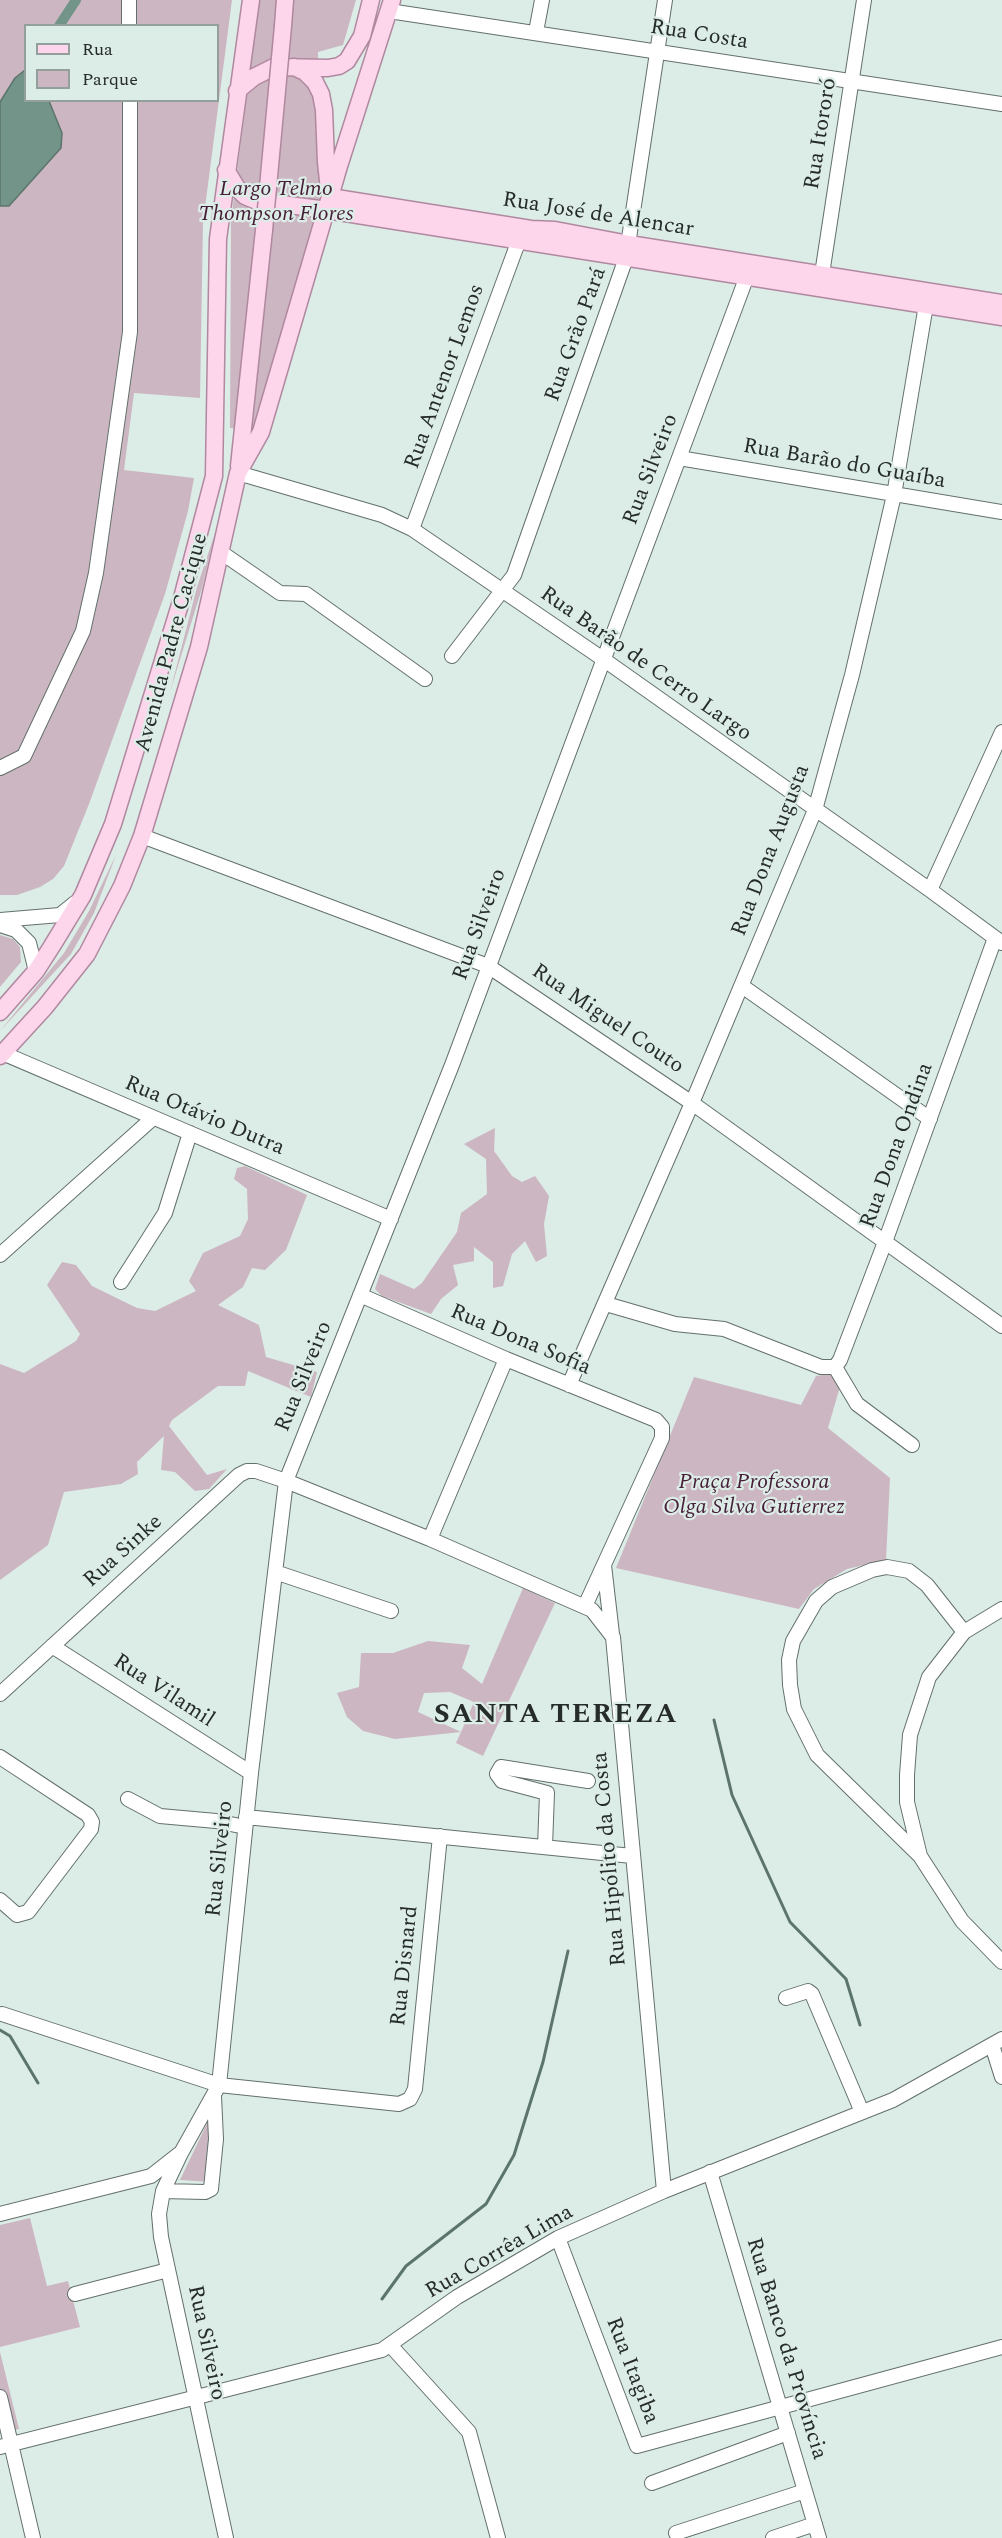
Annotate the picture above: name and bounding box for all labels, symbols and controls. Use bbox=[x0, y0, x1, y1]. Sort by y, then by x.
street label: Rua Costa bbox=[648, 15, 750, 57]
legend bbox=[24, 24, 219, 102]
text: Rua bbox=[82, 36, 113, 63]
text: Parque bbox=[82, 66, 138, 93]
street label: Rua Itororó bbox=[800, 76, 844, 192]
park label: Largo Telmo Thompson Flores bbox=[199, 178, 353, 230]
street label: Rua José de Alencar bbox=[500, 188, 696, 244]
street label: Rua Grão Pará bbox=[540, 264, 614, 406]
street label: Rua Antenor Lemos bbox=[400, 281, 492, 473]
street label: Rua Silveiro bbox=[619, 411, 685, 529]
street label: Rua Barão do Guaíba bbox=[741, 434, 947, 496]
street label: Avenida Padre Cacique bbox=[131, 530, 215, 756]
street label: Rua Barão de Cerro Largo bbox=[534, 582, 756, 748]
street label: Rua Dona Augusta bbox=[727, 761, 817, 941]
street label: Rua Silveiro bbox=[449, 866, 513, 984]
street label: Rua Miguel Couto bbox=[526, 959, 688, 1081]
street label: Rua Dona Ondina bbox=[856, 1060, 940, 1232]
street label: Rua Otávio Dutra bbox=[120, 1071, 288, 1163]
street label: Rua Dona Sofia bbox=[446, 1300, 594, 1382]
street label: Rua Silveiro bbox=[271, 1318, 339, 1436]
park label: Praça Professora Olga Silva Gutierrez bbox=[663, 1471, 845, 1522]
street label: Rua Sinke bbox=[79, 1510, 169, 1594]
street label: Rua Vilamil bbox=[107, 1649, 219, 1735]
district label: SANTA TEREZA bbox=[434, 1700, 678, 1734]
street label: Rua Hipólito da Costa bbox=[588, 1751, 634, 1967]
street label: Rua Silveiro bbox=[202, 1799, 240, 1919]
street label: Rua Disnard bbox=[387, 1904, 425, 2028]
street label: Rua Corrêa Lima bbox=[422, 2200, 578, 2306]
street label: Rua Banco da Província bbox=[739, 2235, 831, 2463]
street label: Rua Silveiro bbox=[180, 2283, 230, 2403]
street label: Rua Itagiba bbox=[599, 2314, 663, 2428]

